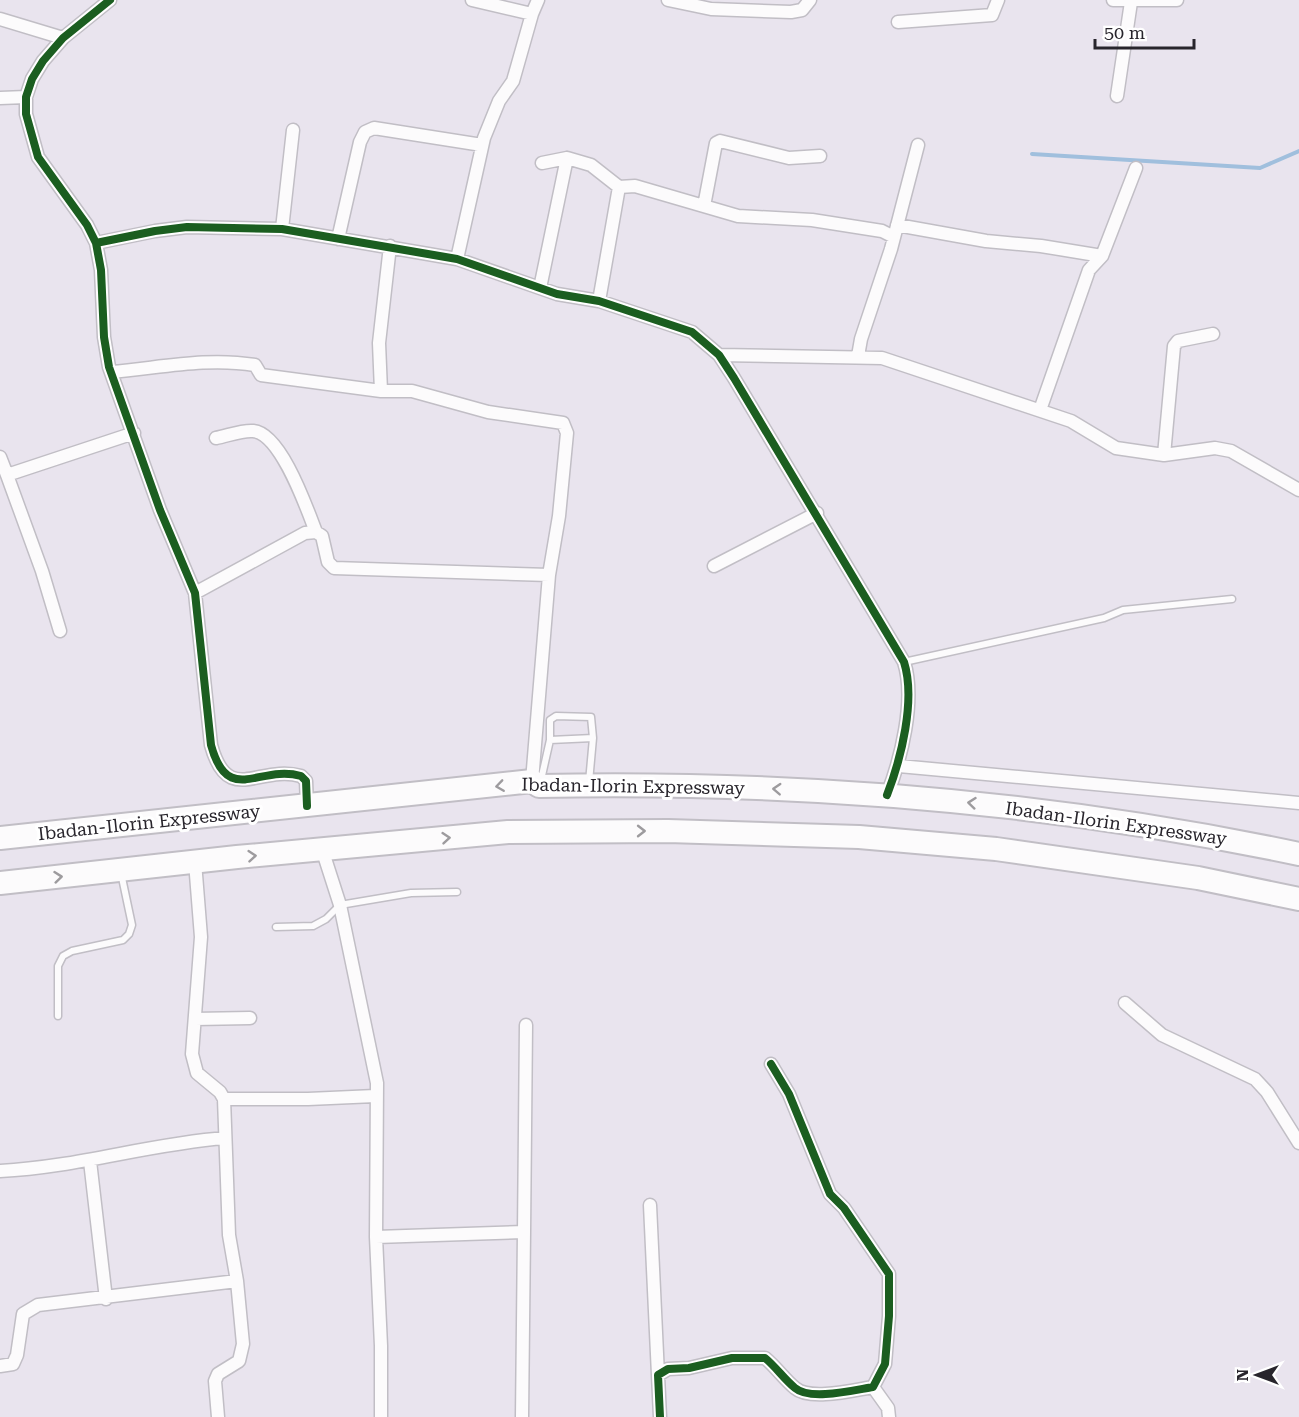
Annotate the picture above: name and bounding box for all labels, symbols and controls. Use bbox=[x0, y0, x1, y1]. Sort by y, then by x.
scale bar bbox=[1095, 12, 1194, 50]
text: 50 m bbox=[1104, 22, 1145, 43]
street label: Ibadan-Ilorin Expressway bbox=[521, 774, 745, 798]
one-way arrow bbox=[496, 779, 505, 791]
one-way arrow bbox=[773, 783, 782, 796]
one-way arrow bbox=[967, 797, 976, 810]
street label: Ibadan-Ilorin Expressway bbox=[1004, 797, 1228, 849]
street label: Ibadan-Ilorin Expressway bbox=[37, 800, 262, 844]
one-way arrow bbox=[636, 825, 645, 837]
one-way arrow bbox=[442, 832, 451, 845]
one-way arrow bbox=[247, 850, 257, 863]
one-way arrow bbox=[54, 871, 63, 884]
north arrow bbox=[1227, 1345, 1287, 1405]
text: N bbox=[1233, 1369, 1252, 1381]

